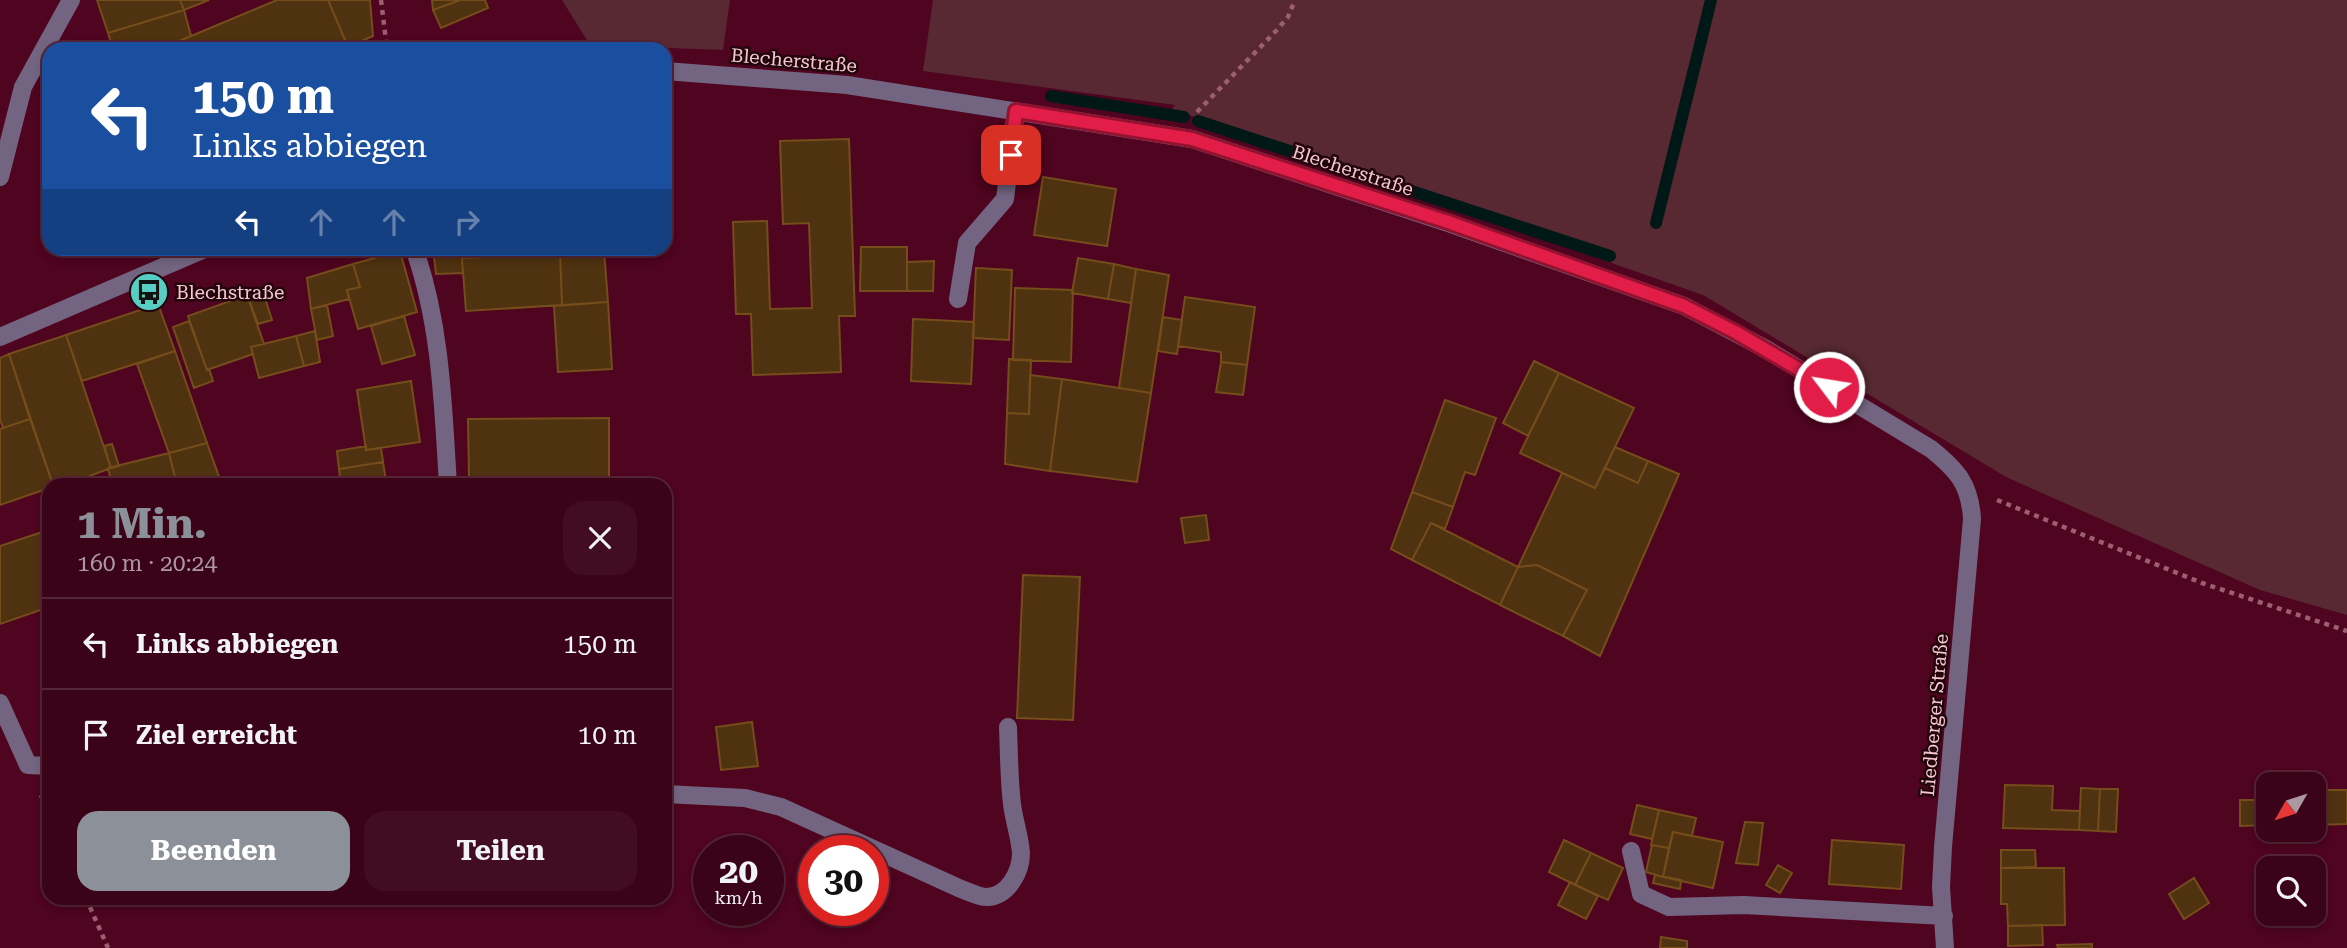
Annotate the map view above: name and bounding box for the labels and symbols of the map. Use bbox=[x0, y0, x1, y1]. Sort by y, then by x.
street label: Blecherstraße bbox=[730, 44, 858, 77]
pin bbox=[981, 125, 1041, 185]
street label: Blecherstraße bbox=[1289, 140, 1417, 201]
bus stop icon: Blechstraße bbox=[128, 271, 170, 313]
place label: Blechstraße bbox=[176, 281, 284, 304]
position arrow bbox=[1792, 350, 1866, 424]
street label: Liedberger Straße bbox=[1916, 633, 1953, 797]
north arrow bbox=[2256, 772, 2326, 842]
speed limit sign: 30 bbox=[798, 835, 889, 926]

